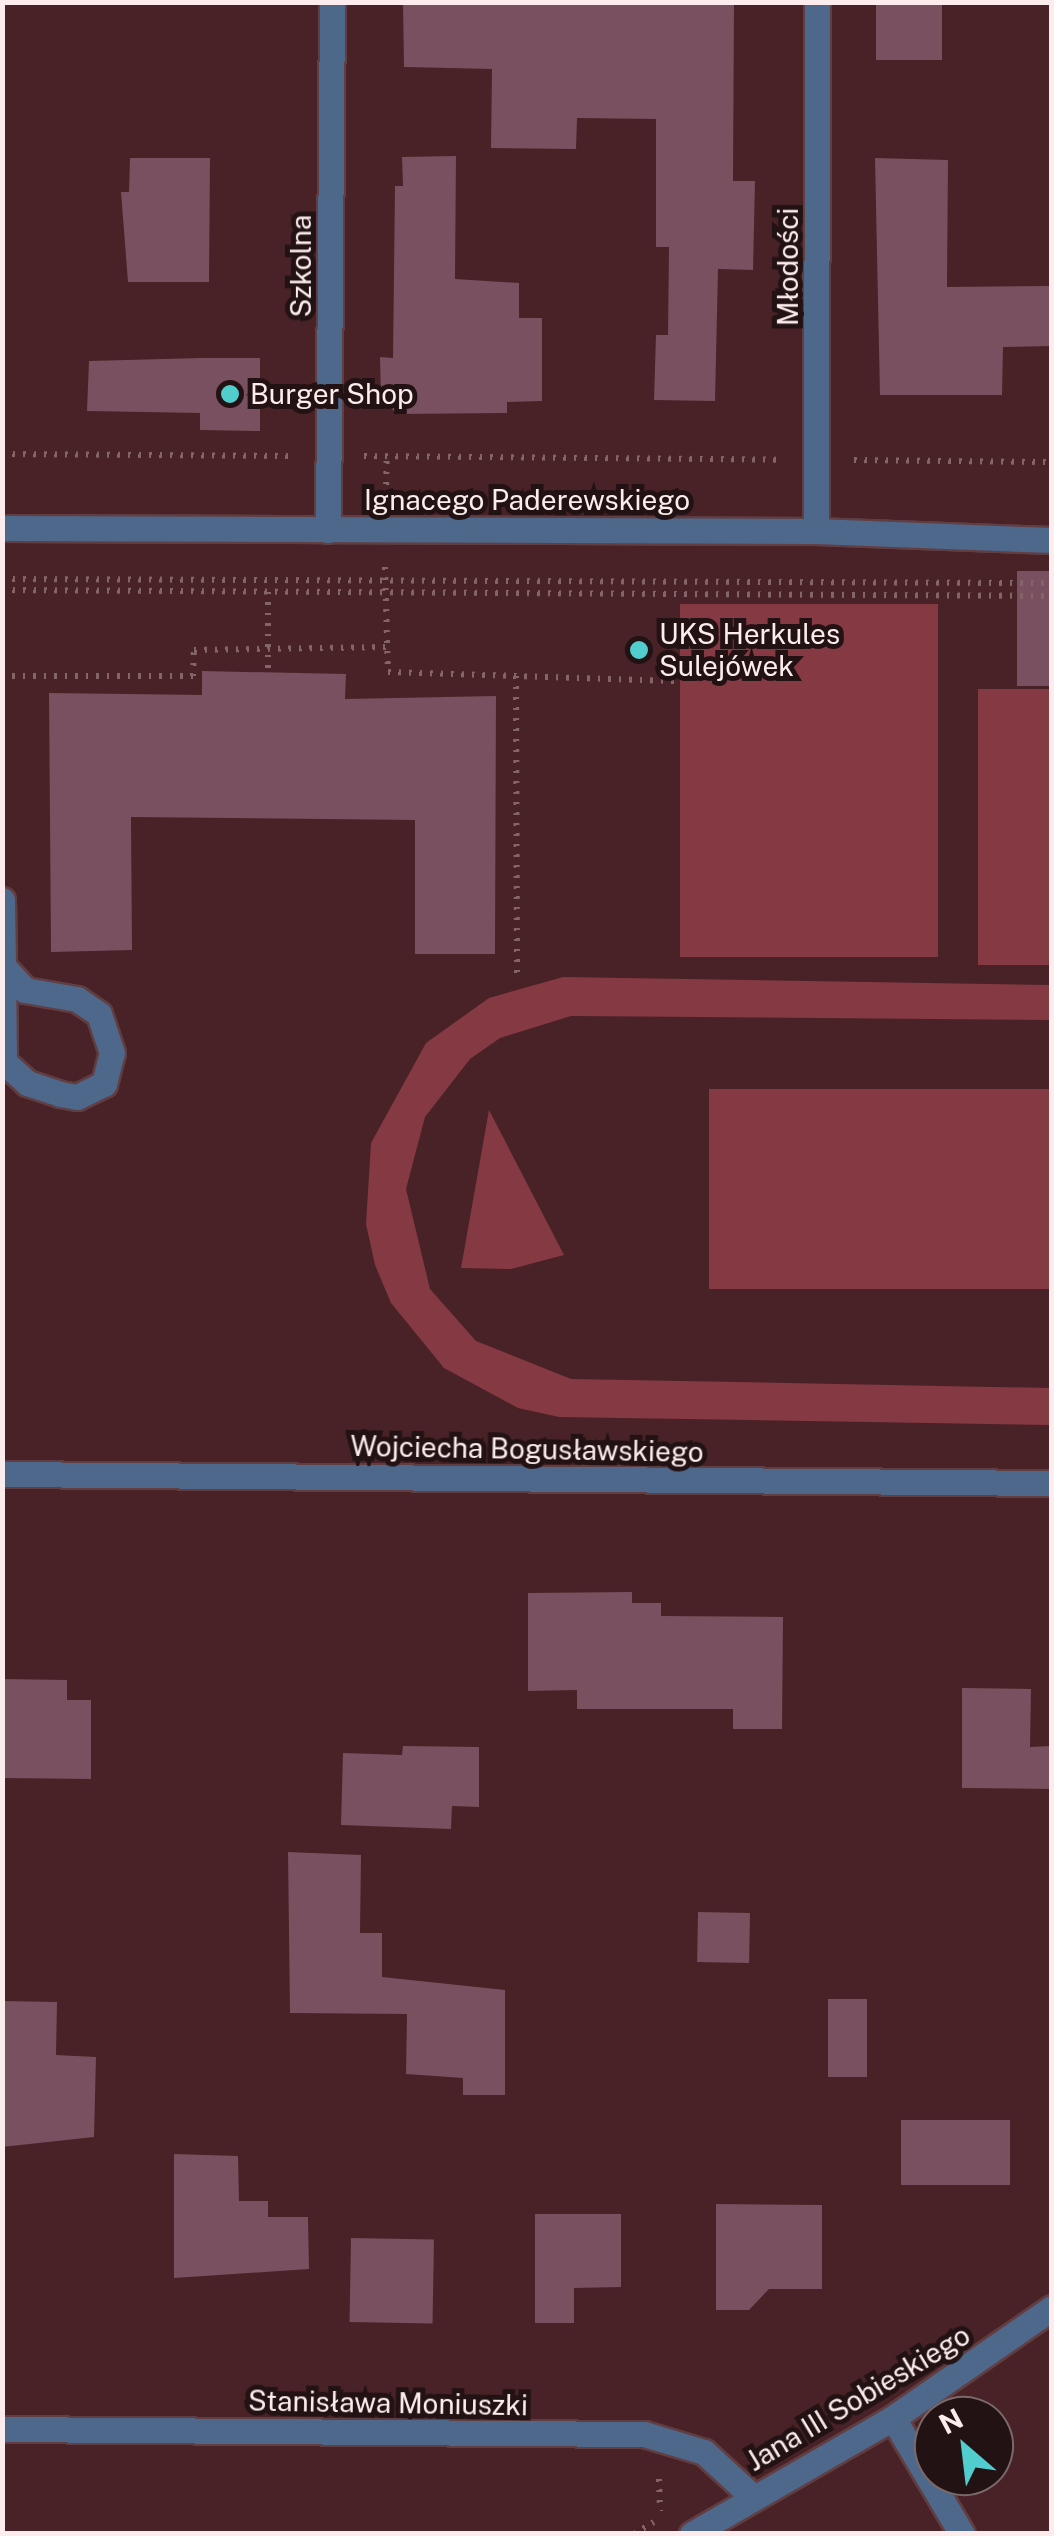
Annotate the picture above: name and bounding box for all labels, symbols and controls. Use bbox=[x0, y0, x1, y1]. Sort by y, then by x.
street label: Młodości bbox=[771, 208, 805, 326]
street label: Szkolna bbox=[284, 215, 318, 317]
place label: Burger Shop bbox=[250, 377, 414, 411]
marker: Burger Shop bbox=[219, 383, 241, 405]
street label: Ignacego Paderewskiego bbox=[364, 483, 690, 517]
place label: UKS Herkules Sulejówek bbox=[659, 617, 840, 683]
marker: UKS Herkules Sulejówek bbox=[628, 639, 650, 661]
street label: Wojciecha Bogusławskiego bbox=[350, 1429, 704, 1469]
street label: Jana III Sobieskiego bbox=[740, 2318, 976, 2478]
street label: Stanisława Moniuszki bbox=[248, 2384, 528, 2422]
north arrow bbox=[914, 2396, 1014, 2496]
text: N bbox=[933, 2401, 968, 2441]

